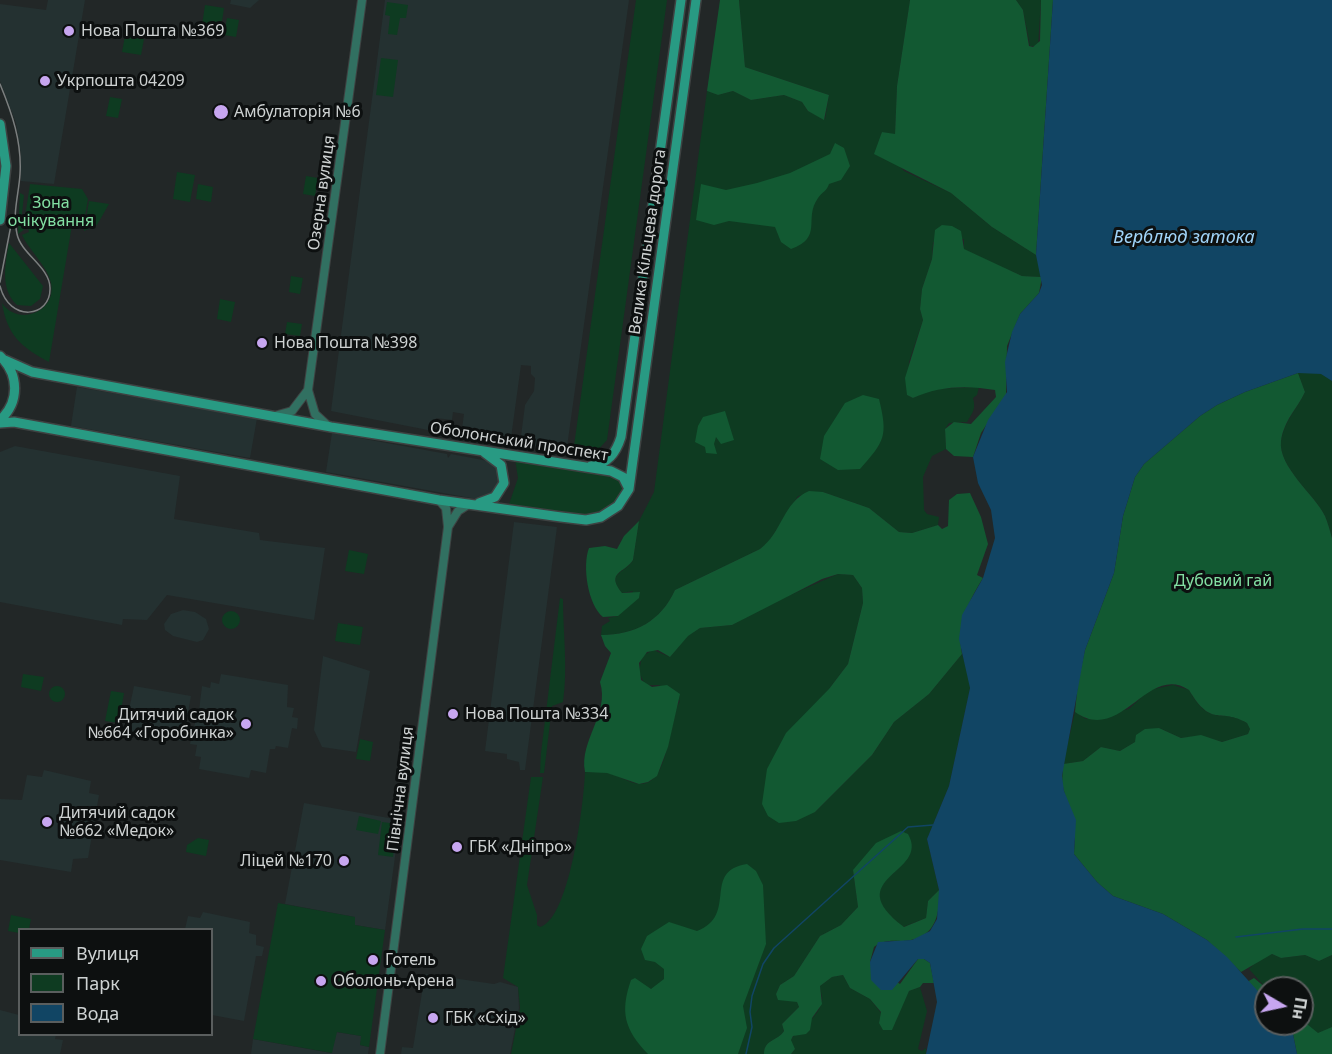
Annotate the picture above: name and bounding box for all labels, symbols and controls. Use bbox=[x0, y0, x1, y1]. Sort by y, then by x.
place label: Нова Пошта №369 bbox=[81, 21, 224, 41]
marker: Нова Пошта №369 bbox=[62, 24, 76, 38]
place label: Укрпошта 04209 bbox=[57, 71, 185, 91]
marker: Укрпошта 04209 bbox=[38, 74, 52, 88]
place label: Амбулаторія №6 bbox=[234, 102, 361, 122]
marker: Амбулаторія №6 bbox=[212, 103, 230, 121]
street label: Озерна вулиця bbox=[304, 134, 340, 252]
street label: Велика Кільцева дорога bbox=[625, 148, 671, 336]
park label: Зона очікування bbox=[8, 193, 94, 231]
water label: Верблюд затока bbox=[1113, 227, 1255, 249]
place label: Нова Пошта №398 bbox=[274, 333, 417, 353]
marker: Нова Пошта №398 bbox=[255, 336, 269, 350]
street label: Оболонський проспект bbox=[428, 418, 610, 466]
park label: Дубовий гай bbox=[1174, 571, 1272, 591]
place label: Нова Пошта №334 bbox=[465, 704, 608, 724]
place label: Дитячий садок №664 «Горобинка» bbox=[87, 705, 234, 743]
marker: Нова Пошта №334 bbox=[446, 707, 460, 721]
marker: Дитячий садок №664 «Горобинка» bbox=[239, 717, 253, 731]
street label: Північна вулиця bbox=[384, 725, 418, 853]
place label: Дитячий садок №662 «Медок» bbox=[59, 803, 175, 841]
marker: Дитячий садок №662 «Медок» bbox=[40, 815, 54, 829]
place label: ГБК «Дніпро» bbox=[469, 837, 572, 857]
marker: ГБК «Дніпро» bbox=[450, 840, 464, 854]
place label: Ліцей №170 bbox=[240, 851, 332, 871]
marker: Ліцей №170 bbox=[337, 854, 351, 868]
legend bbox=[18, 928, 213, 1036]
text: Вулиця bbox=[76, 941, 139, 965]
place label: Готель bbox=[385, 950, 436, 970]
marker: Готель bbox=[366, 953, 380, 967]
text: Парк bbox=[76, 971, 120, 995]
place label: Оболонь-Арена bbox=[333, 971, 454, 991]
marker: Оболонь-Арена bbox=[314, 974, 328, 988]
north arrow bbox=[1254, 976, 1314, 1036]
text: Пн bbox=[1287, 996, 1312, 1021]
text: Вода bbox=[76, 1001, 119, 1025]
place label: ГБК «Схід» bbox=[445, 1008, 526, 1028]
marker: ГБК «Схід» bbox=[426, 1011, 440, 1025]

